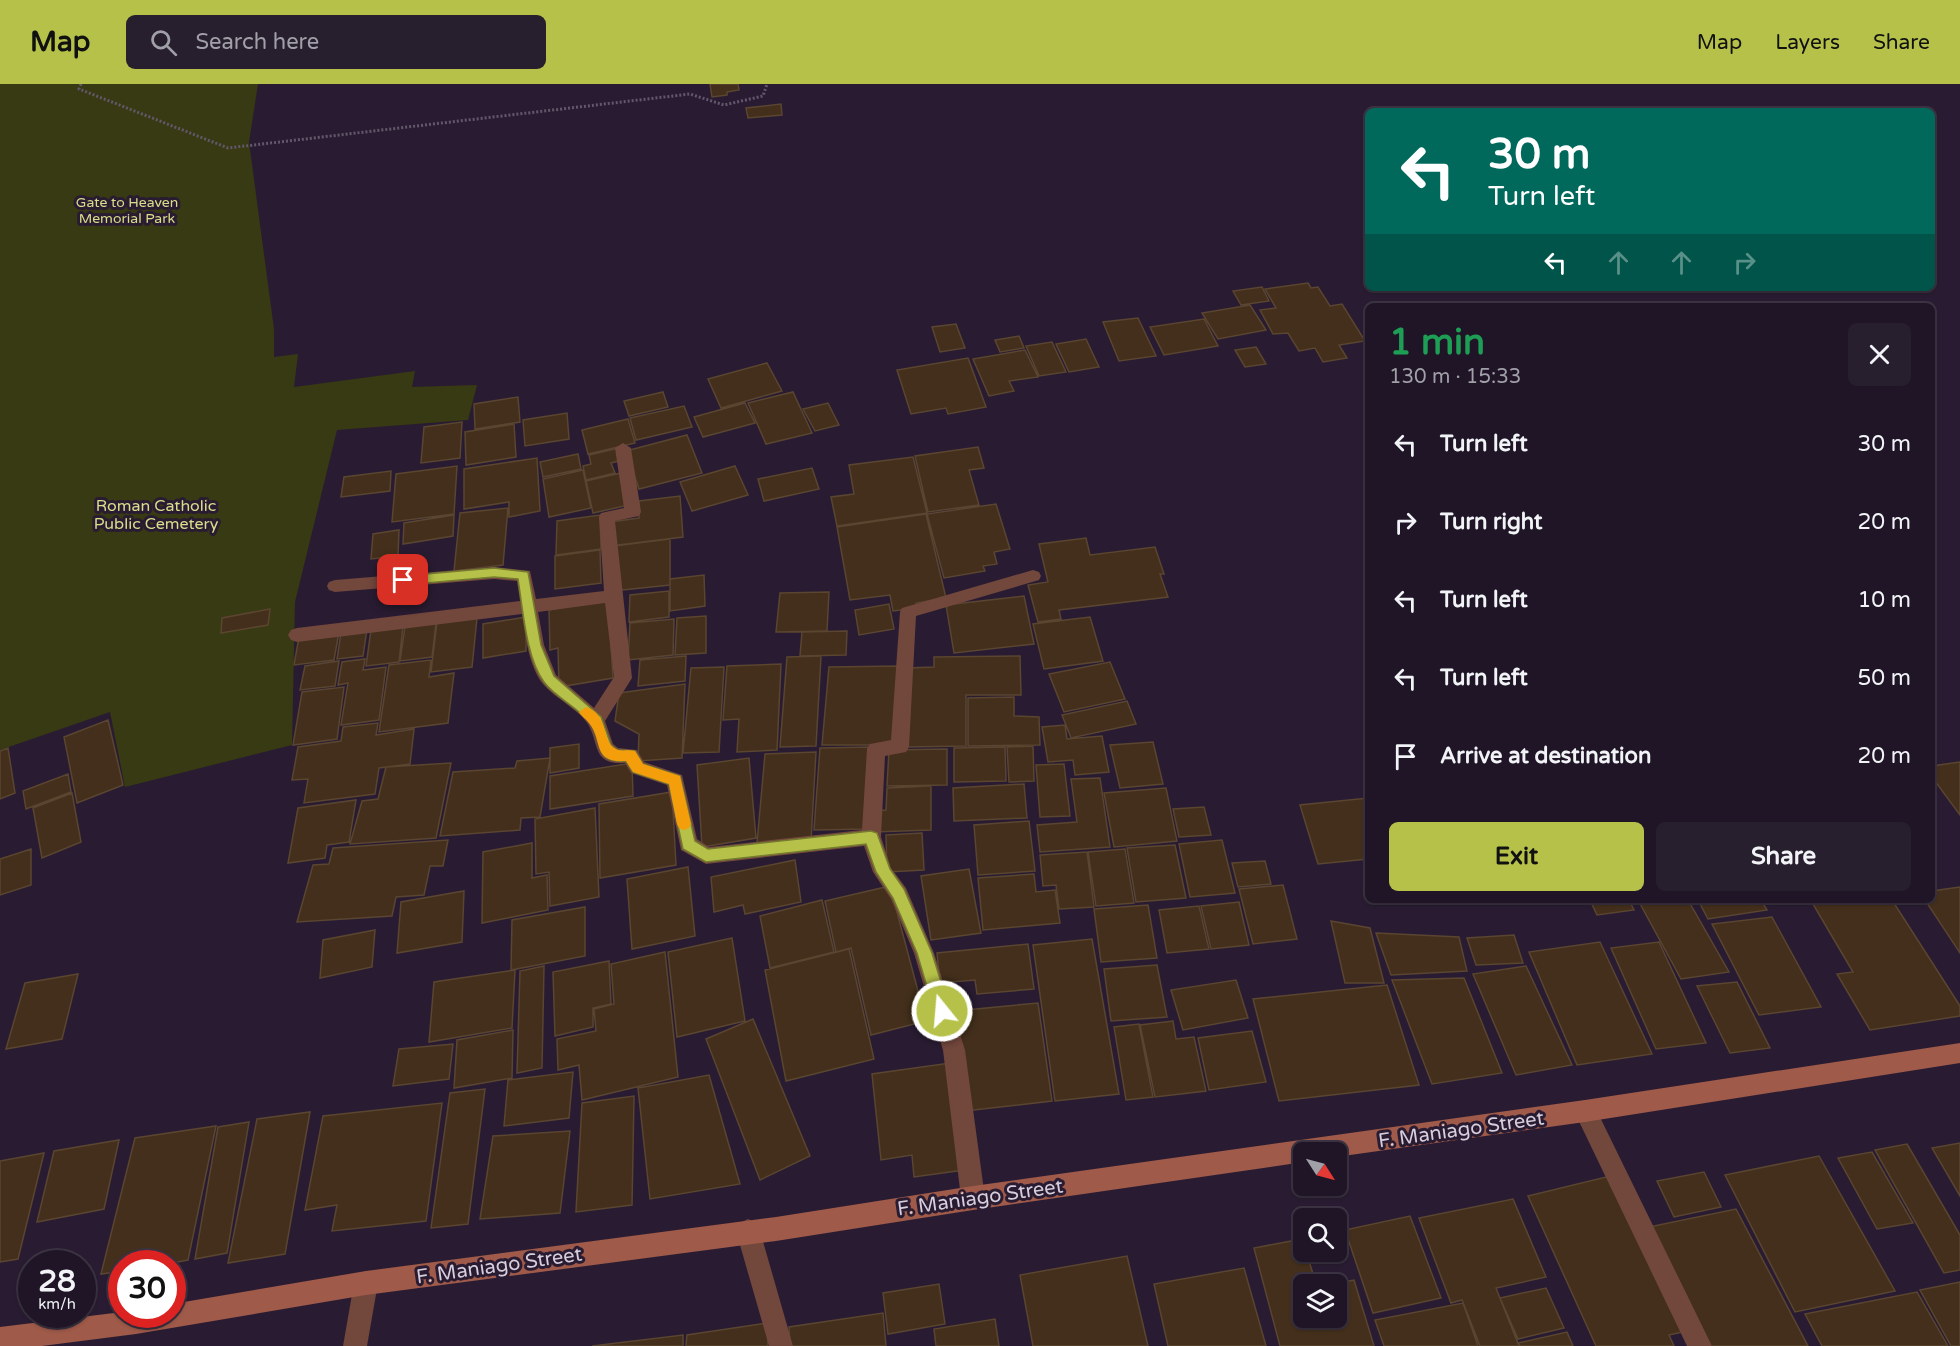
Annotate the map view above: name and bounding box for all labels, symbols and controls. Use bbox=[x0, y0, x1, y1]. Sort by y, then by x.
search box bbox=[126, 15, 546, 69]
text: Map bbox=[30, 25, 90, 59]
icon: search bbox=[147, 26, 180, 59]
text: Search here bbox=[195, 29, 319, 55]
text: Map bbox=[1697, 30, 1742, 55]
text: Layers bbox=[1775, 30, 1840, 55]
text: Share bbox=[1873, 30, 1930, 55]
text: 30 m bbox=[1488, 129, 1590, 180]
icon: left bbox=[1389, 132, 1467, 210]
text: Turn left bbox=[1488, 180, 1595, 213]
park label: Gate to Heaven Memorial Park bbox=[76, 194, 178, 227]
icon: left bbox=[1539, 246, 1572, 279]
icon: ahead bbox=[1602, 246, 1635, 279]
icon: ahead bbox=[1665, 246, 1698, 279]
icon: right bbox=[1728, 246, 1761, 279]
text: 1 min bbox=[1389, 321, 1485, 364]
button: close bbox=[1848, 323, 1911, 386]
text: 130 m · 15:33 bbox=[1389, 365, 1521, 389]
icon: left bbox=[1389, 428, 1422, 461]
text: Turn left bbox=[1440, 431, 1528, 457]
text: 30 m bbox=[1857, 431, 1911, 457]
park label: Roman Catholic Public Cemetery bbox=[94, 496, 219, 534]
icon: right bbox=[1389, 506, 1422, 539]
text: Turn right bbox=[1440, 509, 1542, 535]
text: 20 m bbox=[1857, 509, 1911, 535]
pin bbox=[377, 554, 428, 605]
icon: arrive bbox=[386, 563, 419, 596]
icon: left bbox=[1389, 584, 1422, 617]
text: Turn left bbox=[1440, 587, 1528, 613]
text: 10 m bbox=[1857, 587, 1911, 613]
icon: left bbox=[1389, 662, 1422, 695]
text: Turn left bbox=[1440, 665, 1528, 691]
text: 50 m bbox=[1857, 665, 1911, 691]
icon: arrive bbox=[1389, 740, 1422, 773]
text: Arrive at destination bbox=[1440, 743, 1651, 769]
text: 20 m bbox=[1857, 743, 1911, 769]
button: Exit bbox=[1389, 822, 1644, 891]
button: Share bbox=[1656, 822, 1911, 891]
position arrow bbox=[910, 979, 974, 1043]
street label: F. Maniago Street bbox=[1377, 1106, 1546, 1154]
north arrow bbox=[1293, 1142, 1347, 1196]
map controls bbox=[1293, 1142, 1347, 1328]
street label: F. Maniago Street bbox=[896, 1174, 1065, 1222]
button: search bbox=[1293, 1208, 1347, 1262]
street label: F. Maniago Street bbox=[415, 1242, 584, 1290]
speed limit sign: 30 bbox=[108, 1250, 186, 1328]
text: 28 bbox=[38, 1263, 76, 1300]
button: layers bbox=[1293, 1274, 1347, 1328]
text: km/h bbox=[38, 1295, 76, 1313]

